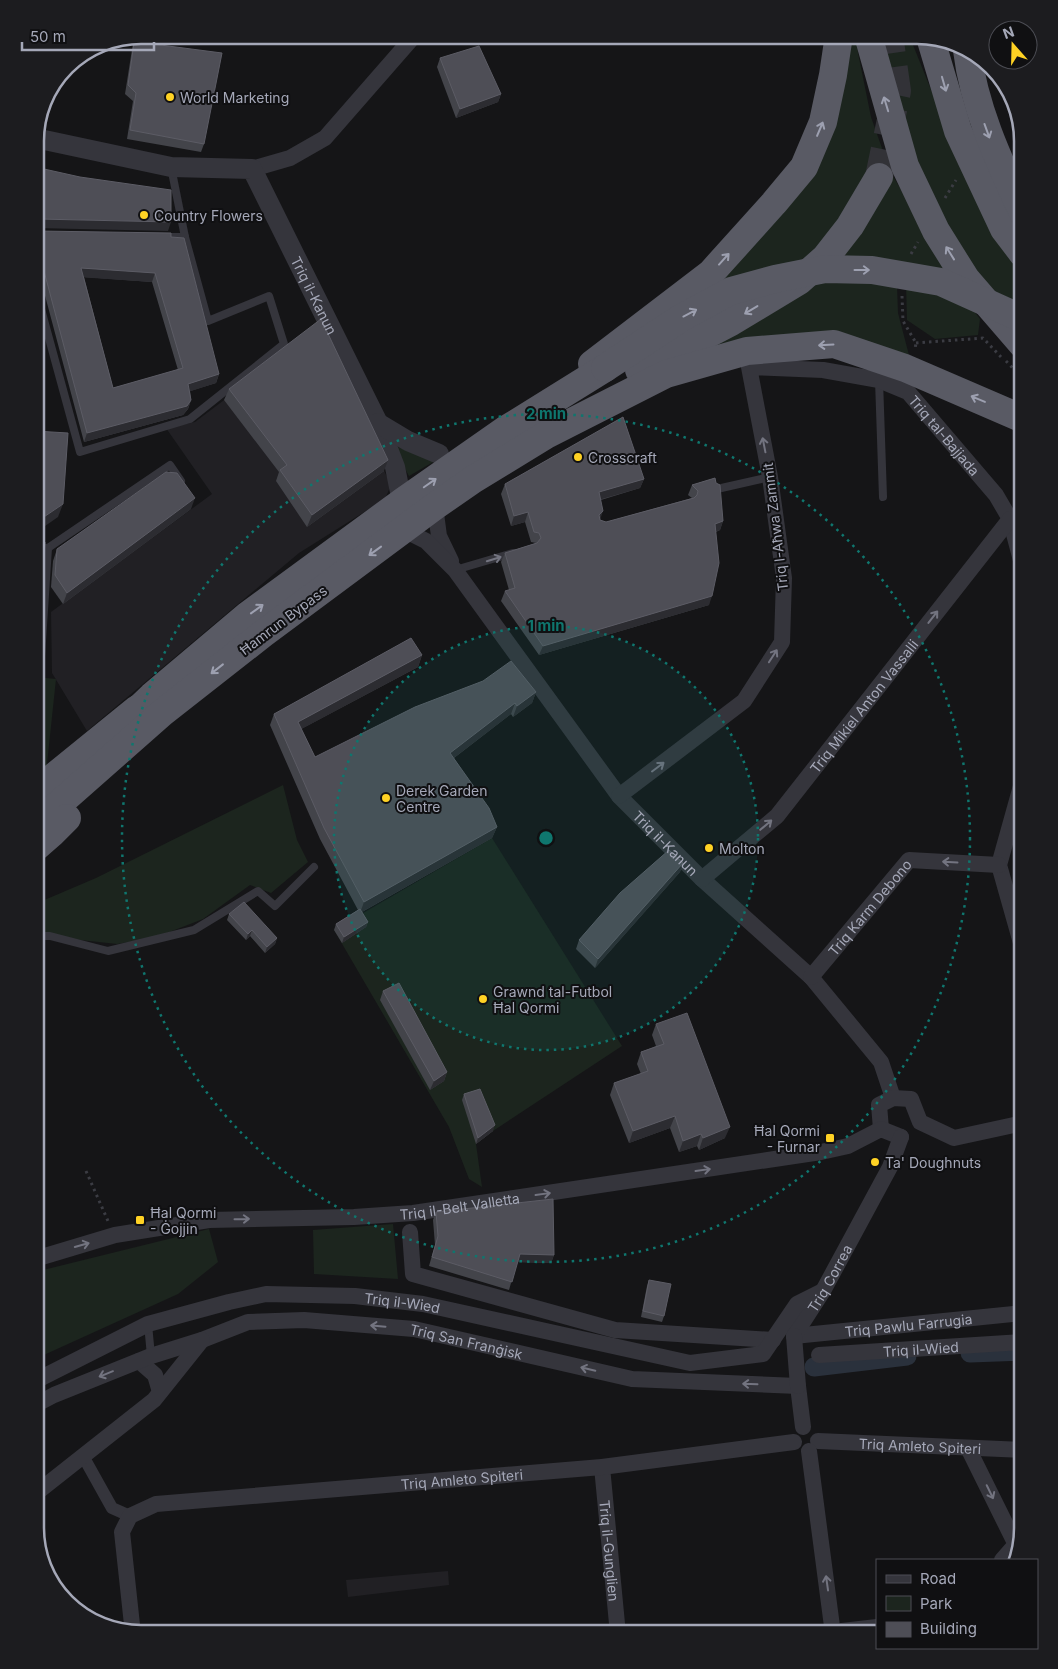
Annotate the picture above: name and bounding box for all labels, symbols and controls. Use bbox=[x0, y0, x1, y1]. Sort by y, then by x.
scale bar bbox=[22, 20, 155, 52]
north arrow bbox=[988, 20, 1038, 70]
text: N bbox=[1000, 23, 1016, 42]
text: 50 m bbox=[30, 27, 66, 46]
one-way arrow bbox=[940, 76, 950, 92]
place label: World Marketing bbox=[180, 89, 289, 106]
marker: World Marketing bbox=[164, 91, 176, 103]
one-way arrow bbox=[881, 96, 891, 112]
one-way arrow bbox=[816, 122, 825, 137]
one-way arrow bbox=[983, 123, 993, 138]
place label: Country Flowers bbox=[154, 207, 263, 224]
marker: Country Flowers bbox=[138, 209, 150, 221]
one-way arrow bbox=[944, 246, 954, 260]
one-way arrow bbox=[718, 252, 729, 265]
street label: Triq il-Kanun bbox=[288, 253, 341, 337]
one-way arrow bbox=[853, 265, 869, 275]
one-way arrow bbox=[744, 305, 758, 315]
one-way arrow bbox=[682, 308, 697, 318]
one-way arrow bbox=[818, 341, 834, 350]
street label: Triq tal-Bajjada bbox=[906, 391, 984, 479]
one-way arrow bbox=[971, 394, 986, 404]
text: 2 min bbox=[526, 404, 566, 423]
one-way arrow bbox=[759, 437, 768, 453]
place label: Crosscraft bbox=[588, 449, 657, 466]
marker: Crosscraft bbox=[572, 451, 584, 463]
street label: Triq l-Aħwa Zammit bbox=[759, 461, 791, 592]
one-way arrow bbox=[423, 478, 437, 488]
one-way arrow bbox=[368, 546, 382, 556]
one-way arrow bbox=[485, 553, 501, 563]
street label: Ħamrun Bypass bbox=[236, 582, 330, 658]
one-way arrow bbox=[250, 604, 264, 614]
one-way arrow bbox=[928, 611, 939, 624]
text: 1 min bbox=[527, 616, 565, 635]
street label: Triq Mikiel Anton Vassalli bbox=[806, 636, 921, 776]
one-way arrow bbox=[769, 649, 779, 663]
one-way arrow bbox=[211, 664, 224, 675]
one-way arrow bbox=[651, 761, 664, 772]
place label: Derek Garden Centre bbox=[396, 782, 487, 815]
marker: Derek Garden Centre bbox=[380, 792, 392, 804]
street label: Triq il-Kanun bbox=[630, 807, 702, 879]
one-way arrow bbox=[759, 820, 772, 831]
centre of rings bbox=[537, 829, 555, 847]
place label: Molton bbox=[719, 840, 765, 857]
marker: Molton bbox=[703, 842, 715, 854]
street label: Triq Karm Debono bbox=[824, 856, 915, 959]
one-way arrow bbox=[942, 857, 958, 867]
place label: Grawnd tal-Futbol Ħal Qormi bbox=[493, 983, 612, 1016]
marker: Grawnd tal-Futbol Ħal Qormi bbox=[477, 993, 489, 1005]
place label: Ħal Qormi - Furnar bbox=[754, 1122, 820, 1155]
marker: Ħal Qormi - Furnar bbox=[824, 1132, 836, 1144]
place label: Ta' Doughnuts bbox=[885, 1154, 981, 1171]
marker: Ta' Doughnuts bbox=[869, 1156, 881, 1168]
one-way arrow bbox=[695, 1165, 711, 1175]
street label: Triq il-Belt Valletta bbox=[399, 1189, 521, 1222]
one-way arrow bbox=[534, 1189, 550, 1199]
place label: Ħal Qormi - Ġojjin bbox=[150, 1204, 216, 1237]
marker: Ħal Qormi - Ġojjin bbox=[134, 1214, 146, 1226]
one-way arrow bbox=[233, 1214, 249, 1223]
one-way arrow bbox=[73, 1239, 89, 1249]
street label: Triq Correa bbox=[803, 1241, 855, 1315]
street label: Triq il-Wied bbox=[364, 1289, 442, 1316]
street label: Triq Pawlu Farrugia bbox=[844, 1310, 973, 1339]
street label: Triq San Franġisk bbox=[408, 1320, 525, 1362]
one-way arrow bbox=[370, 1321, 386, 1330]
street label: Triq il-Wied bbox=[882, 1338, 959, 1359]
one-way arrow bbox=[581, 1364, 597, 1373]
one-way arrow bbox=[99, 1370, 115, 1379]
one-way arrow bbox=[742, 1379, 758, 1389]
street label: Triq Amleto Spiteri bbox=[858, 1434, 981, 1457]
street label: Triq Amleto Spiteri bbox=[400, 1465, 524, 1492]
one-way arrow bbox=[986, 1484, 995, 1499]
street label: Triq il-Gunglien bbox=[597, 1499, 623, 1602]
legend bbox=[876, 1559, 1038, 1649]
text: Road bbox=[920, 1569, 956, 1588]
one-way arrow bbox=[822, 1576, 832, 1592]
text: Park bbox=[920, 1594, 953, 1613]
text: Building bbox=[920, 1619, 977, 1638]

